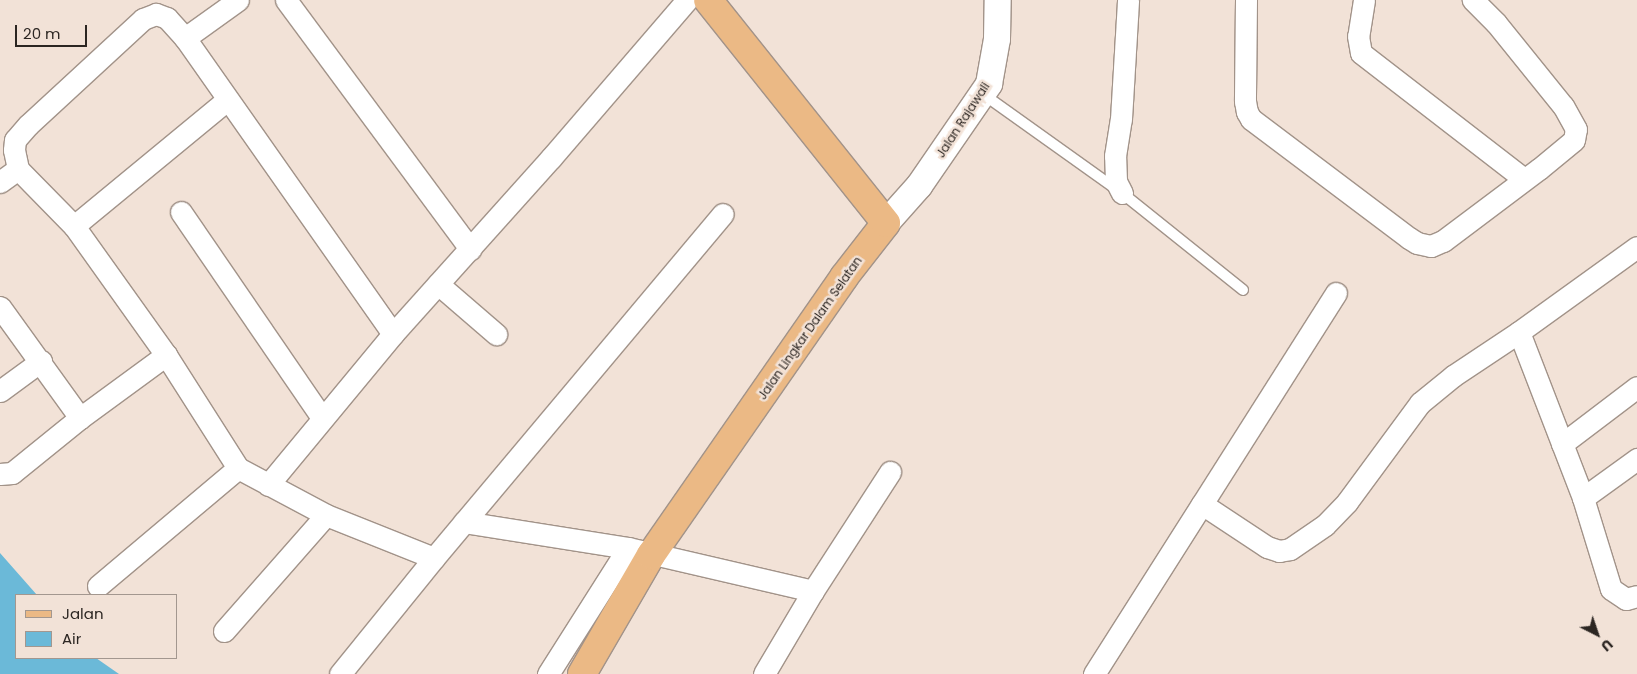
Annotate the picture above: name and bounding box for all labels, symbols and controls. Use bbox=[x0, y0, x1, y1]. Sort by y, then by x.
scale bar bbox=[18, 15, 90, 47]
text: 20 m bbox=[23, 23, 61, 44]
street label: Jalan Rajawali bbox=[933, 80, 993, 160]
street label: Jalan Lingkar Dalam Selatan bbox=[755, 254, 865, 402]
legend bbox=[15, 594, 178, 659]
text: Jalan bbox=[62, 603, 104, 624]
north arrow bbox=[1572, 609, 1622, 659]
text: Air bbox=[62, 628, 81, 649]
text: U bbox=[1597, 635, 1617, 656]

